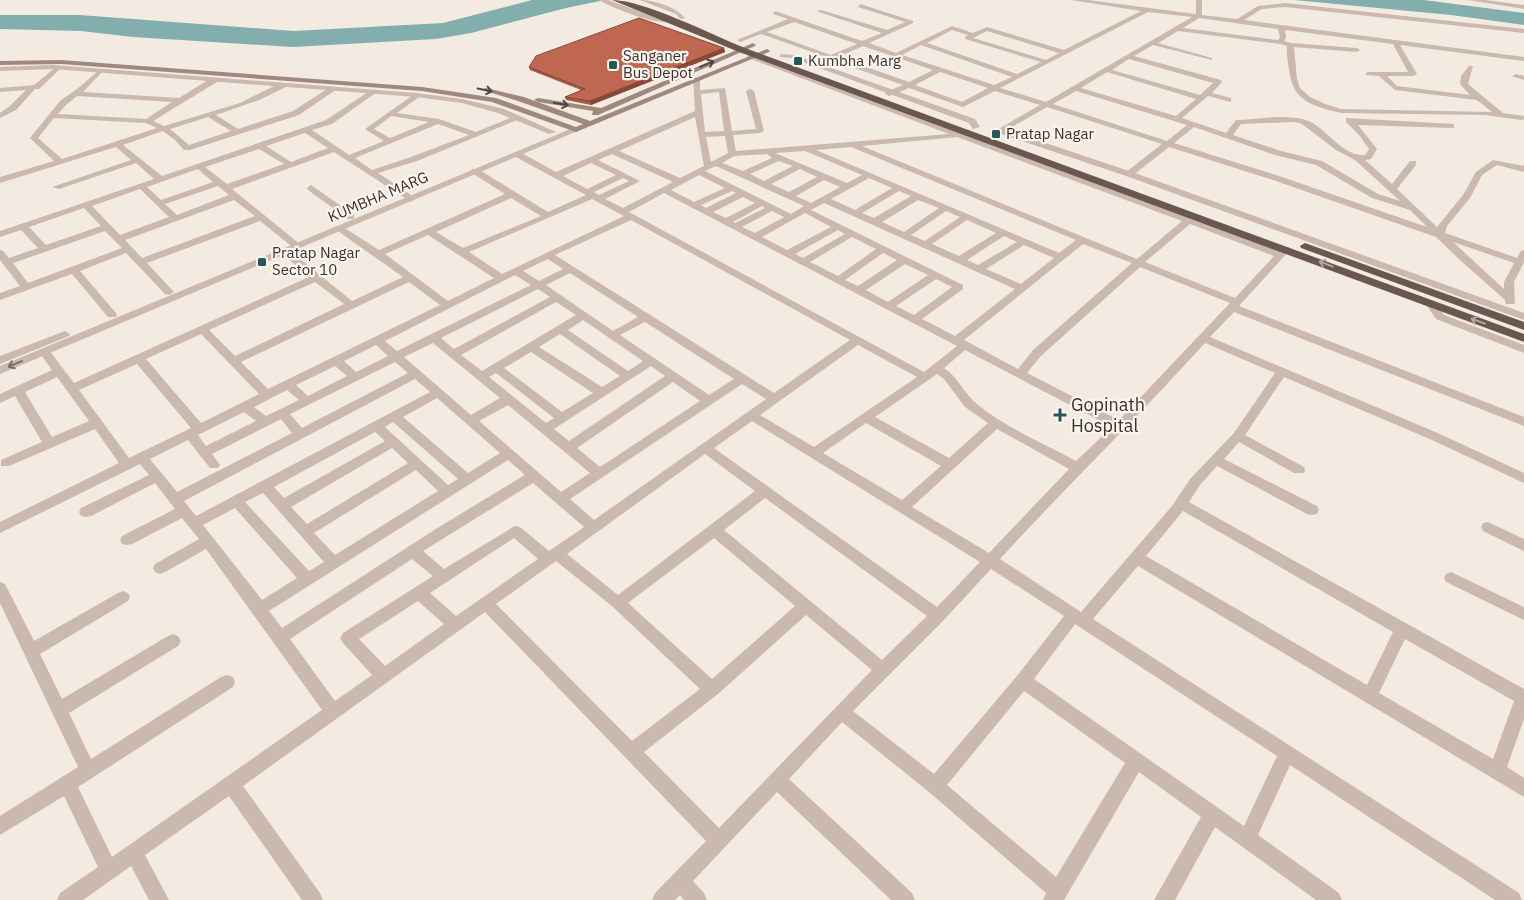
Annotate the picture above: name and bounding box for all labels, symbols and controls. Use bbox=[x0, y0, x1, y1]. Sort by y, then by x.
place label: Sanganer Bus Depot bbox=[623, 46, 693, 82]
place label: Kumbha Marg bbox=[808, 51, 901, 70]
marker: Kumbha Marg bbox=[792, 55, 804, 67]
marker: Sanganer Bus Depot bbox=[607, 59, 619, 71]
one-way arrow bbox=[699, 59, 714, 69]
one-way arrow bbox=[476, 86, 492, 95]
one-way arrow bbox=[552, 99, 568, 109]
place label: Pratap Nagar bbox=[1006, 124, 1094, 143]
marker: Pratap Nagar bbox=[990, 128, 1002, 140]
street label: KUMBHA MARG bbox=[325, 167, 431, 226]
place label: Pratap Nagar Sector 10 bbox=[272, 243, 360, 279]
marker: Pratap Nagar Sector 10 bbox=[256, 256, 268, 268]
one-way arrow bbox=[1319, 259, 1334, 268]
one-way arrow bbox=[1471, 316, 1486, 325]
one-way arrow bbox=[7, 360, 23, 369]
place label: Gopinath Hospital bbox=[1071, 393, 1145, 437]
marker: Gopinath Hospital bbox=[1053, 408, 1067, 422]

